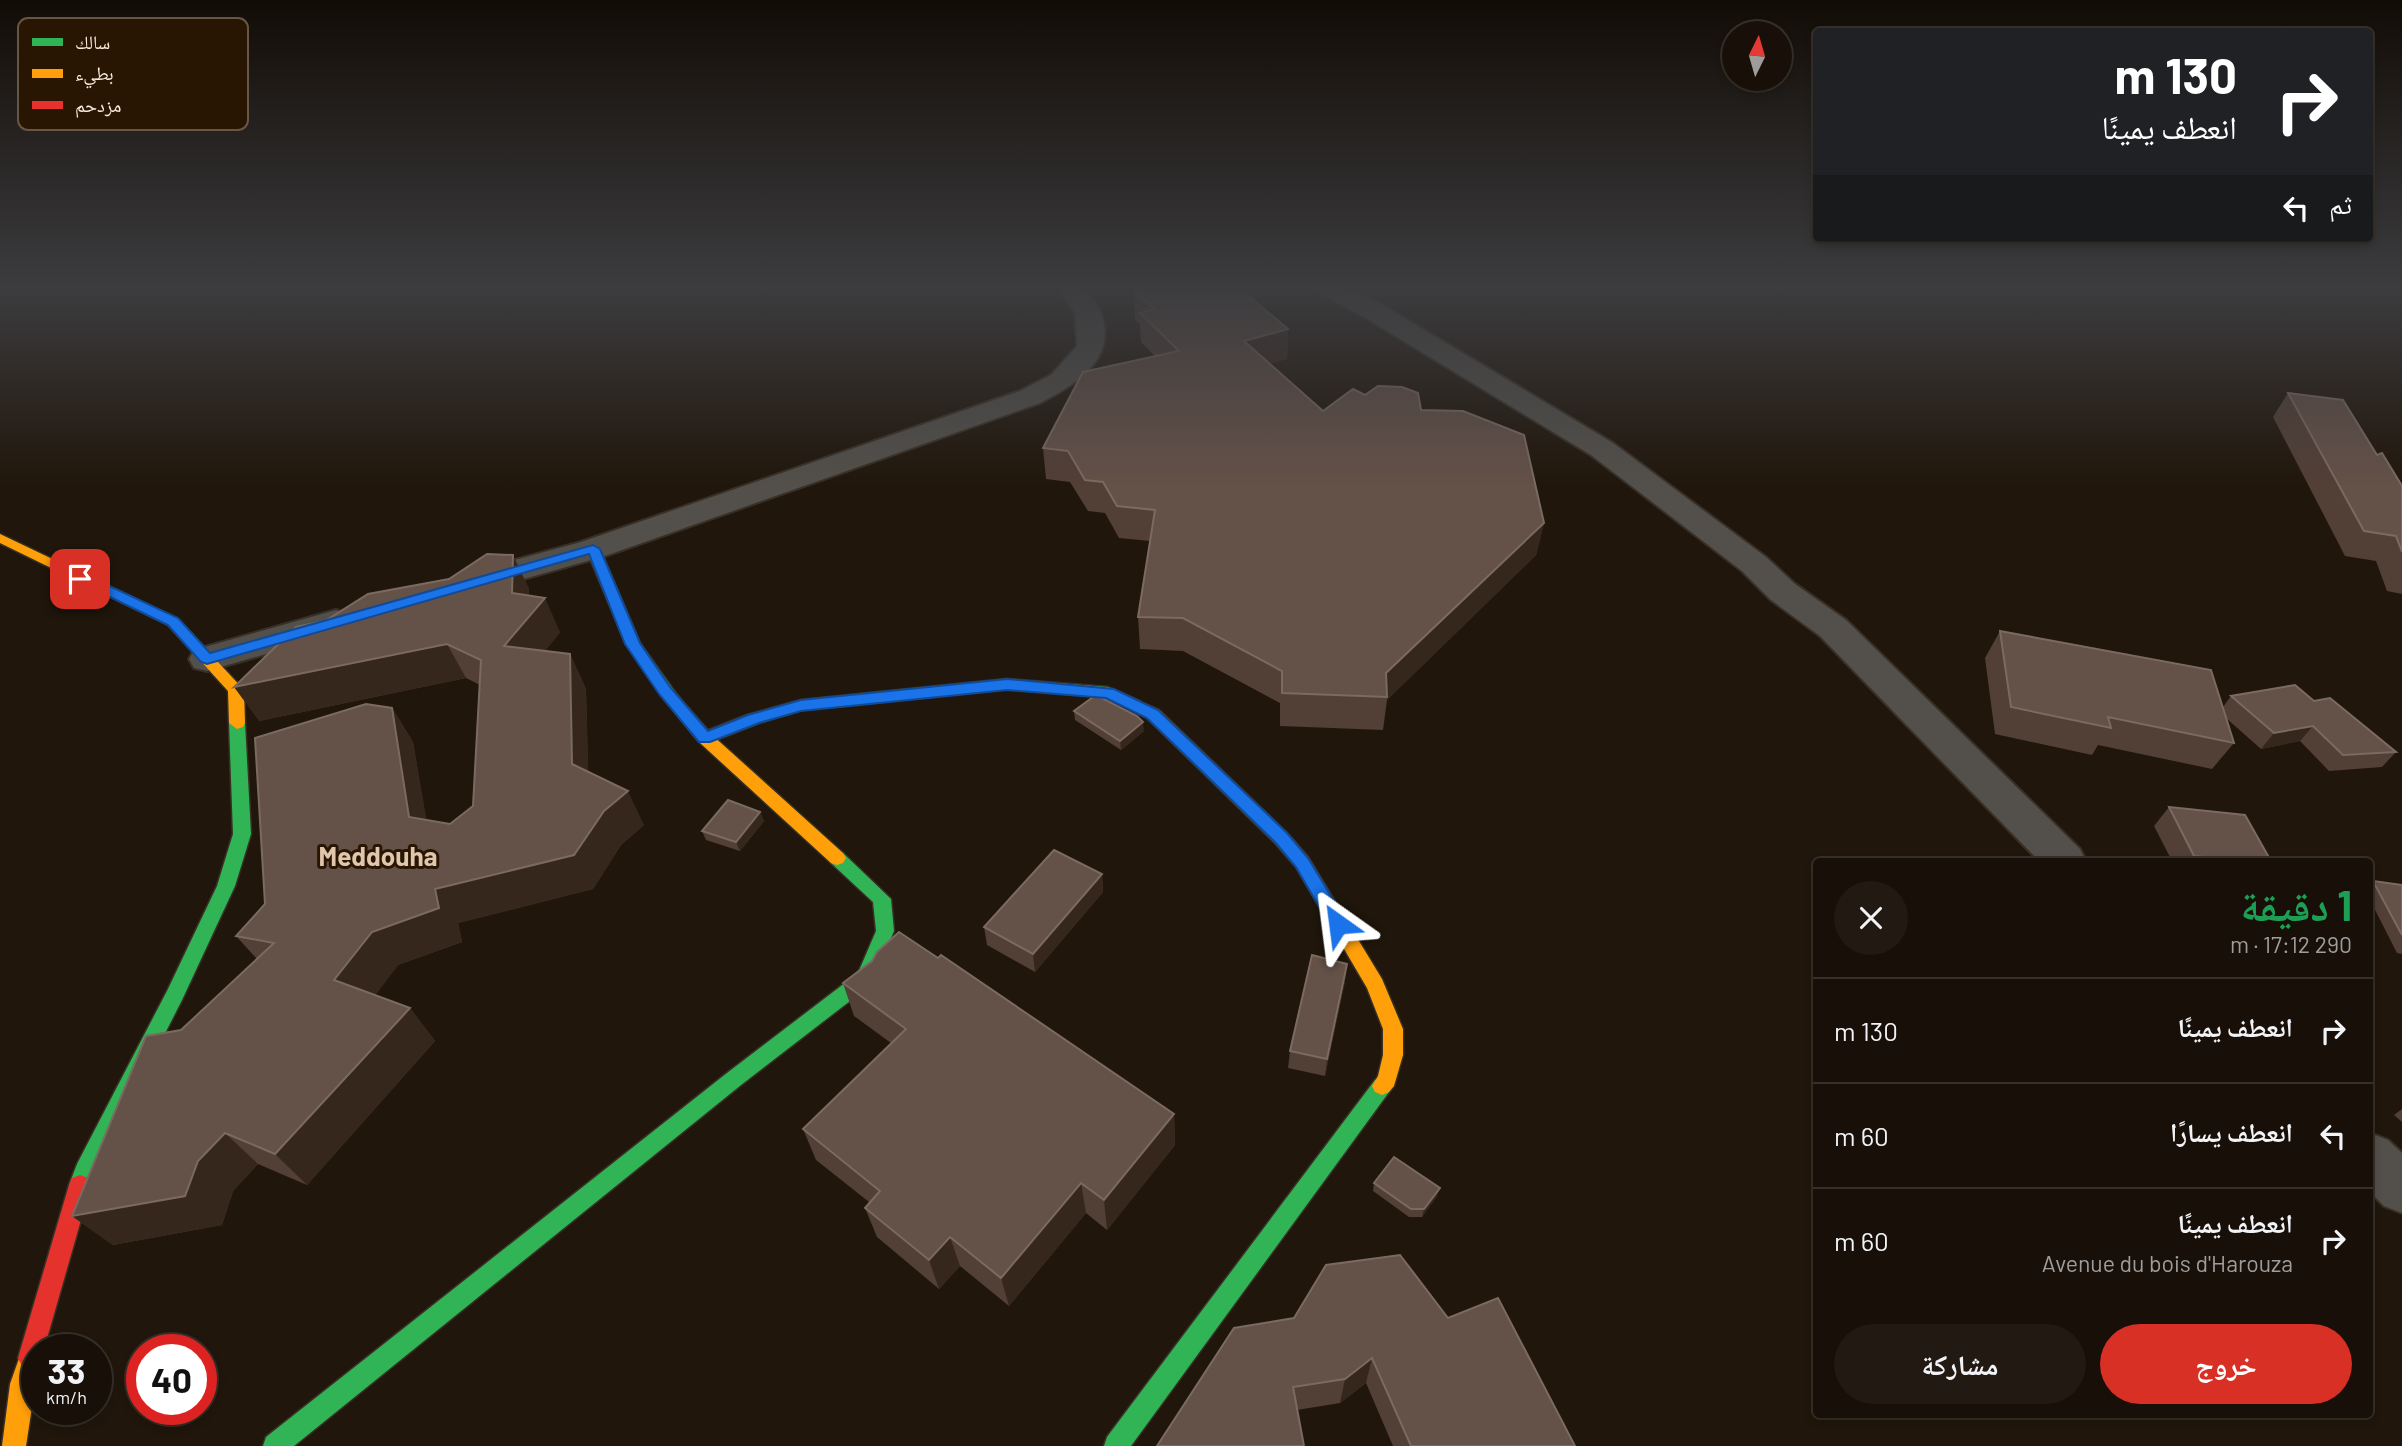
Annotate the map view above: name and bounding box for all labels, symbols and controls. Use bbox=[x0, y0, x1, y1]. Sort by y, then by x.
legend bbox=[18, 18, 248, 130]
north arrow bbox=[1722, 21, 1792, 91]
map controls bbox=[1722, 21, 1792, 91]
text: سالك bbox=[75, 30, 110, 53]
text: 130 m bbox=[2115, 45, 2237, 104]
icon: right bbox=[2261, 56, 2352, 147]
text: بطيء bbox=[75, 61, 114, 89]
text: مزدحم bbox=[75, 93, 121, 118]
text: انعطف يمينًا bbox=[2102, 107, 2237, 145]
text: ثم bbox=[2329, 188, 2352, 219]
icon: left bbox=[2277, 189, 2315, 227]
pin bbox=[50, 549, 110, 609]
icon: arrive bbox=[61, 560, 99, 598]
district label: Meddouha bbox=[319, 840, 437, 871]
text: 1 دقيقة bbox=[2241, 879, 2352, 929]
button: close bbox=[1834, 881, 1908, 955]
position arrow bbox=[1301, 887, 1375, 961]
text: 290 m · 17:12 bbox=[2230, 930, 2352, 958]
text: انعطف يمينًا bbox=[2178, 1011, 2293, 1042]
icon: right bbox=[2314, 1012, 2352, 1050]
text: 130 m bbox=[1834, 1015, 1898, 1046]
text: انعطف يسارًا bbox=[2170, 1116, 2293, 1147]
icon: left bbox=[2314, 1117, 2352, 1155]
text: 60 m bbox=[1834, 1120, 1889, 1151]
text: انعطف يمينًا bbox=[2178, 1207, 2293, 1238]
icon: right bbox=[2314, 1222, 2352, 1260]
text: 60 m bbox=[1834, 1225, 1889, 1256]
text: Avenue du bois d'Harouza bbox=[2042, 1249, 2293, 1277]
button: مشاركة bbox=[1834, 1324, 2086, 1404]
button: خروج bbox=[2100, 1324, 2352, 1404]
speed limit sign: 40 bbox=[126, 1334, 217, 1425]
text: 33 bbox=[48, 1349, 85, 1391]
text: km/h bbox=[46, 1386, 87, 1408]

